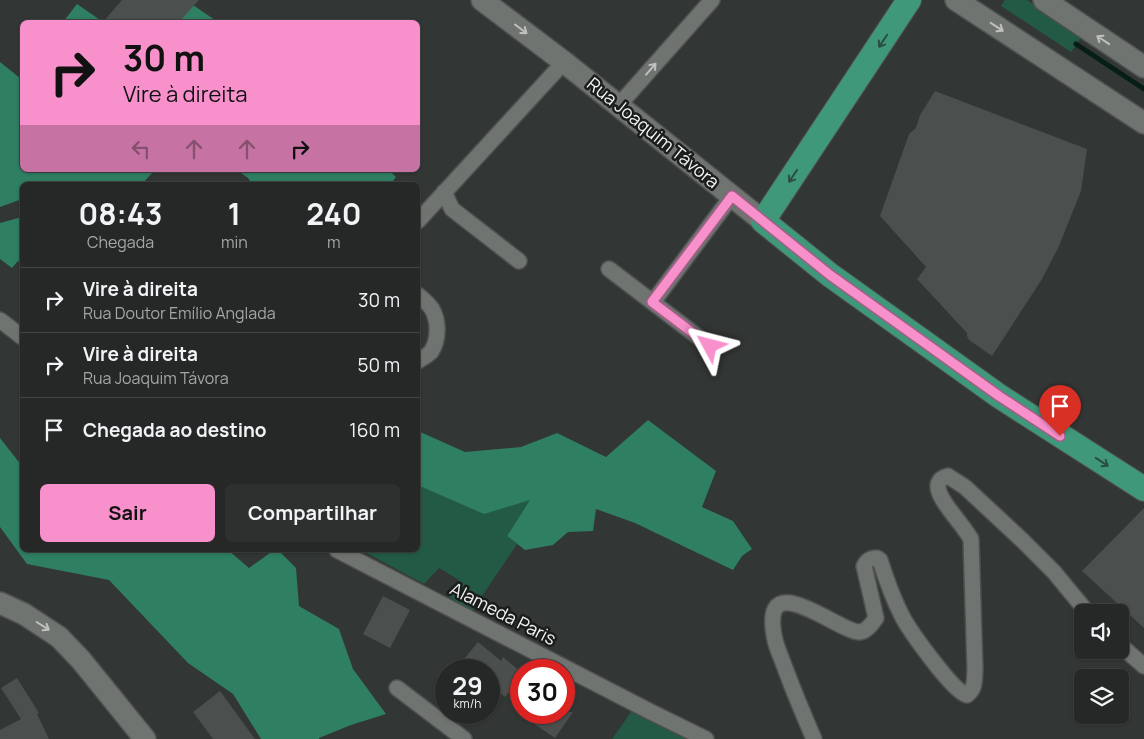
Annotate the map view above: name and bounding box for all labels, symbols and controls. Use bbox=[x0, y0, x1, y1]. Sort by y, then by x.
one-way arrow bbox=[990, 22, 1004, 32]
one-way arrow bbox=[514, 24, 527, 35]
one-way arrow bbox=[877, 33, 887, 47]
text: 30 m bbox=[123, 34, 205, 82]
one-way arrow bbox=[1097, 35, 1111, 45]
icon: right bbox=[40, 40, 105, 105]
one-way arrow bbox=[646, 62, 657, 75]
street label: Rua Joaquim Távora bbox=[582, 71, 725, 193]
text: Vire à direita bbox=[123, 79, 247, 109]
icon: left bbox=[127, 135, 155, 163]
icon: ahead bbox=[180, 135, 208, 163]
icon: ahead bbox=[233, 135, 261, 163]
icon: right bbox=[286, 135, 314, 163]
one-way arrow bbox=[788, 169, 798, 183]
text: 08:43 bbox=[78, 193, 163, 234]
text: 1 bbox=[228, 193, 241, 234]
text: 240 bbox=[306, 193, 362, 234]
text: Chegada bbox=[87, 231, 154, 253]
text: min bbox=[221, 231, 248, 253]
text: m bbox=[327, 231, 341, 253]
text: Vire à direita bbox=[83, 276, 198, 302]
icon: right bbox=[40, 286, 68, 314]
text: 30 m bbox=[358, 287, 400, 313]
text: Rua Doutor Emílio Anglada bbox=[83, 302, 276, 324]
position arrow bbox=[683, 319, 735, 371]
text: Vire à direita bbox=[83, 341, 198, 367]
icon: right bbox=[40, 351, 68, 379]
text: 50 m bbox=[358, 352, 400, 378]
text: Rua Joaquim Távora bbox=[83, 367, 229, 389]
pin bbox=[1039, 385, 1081, 436]
icon: arrive bbox=[1046, 392, 1074, 420]
icon: arrive bbox=[40, 416, 68, 444]
text: Chegada ao destino bbox=[83, 417, 266, 443]
text: 160 m bbox=[349, 417, 400, 443]
one-way arrow bbox=[1095, 457, 1109, 467]
button: Sair bbox=[40, 484, 215, 542]
button: Compartilhar bbox=[225, 484, 400, 542]
street label: Alameda Paris bbox=[446, 576, 561, 650]
map controls bbox=[1074, 604, 1129, 724]
button: sound bbox=[1074, 604, 1129, 659]
one-way arrow bbox=[36, 621, 50, 631]
speed limit sign: 30 bbox=[510, 659, 575, 724]
text: 29 bbox=[452, 668, 483, 703]
button: layers bbox=[1074, 669, 1129, 724]
text: km/h bbox=[454, 695, 481, 712]

